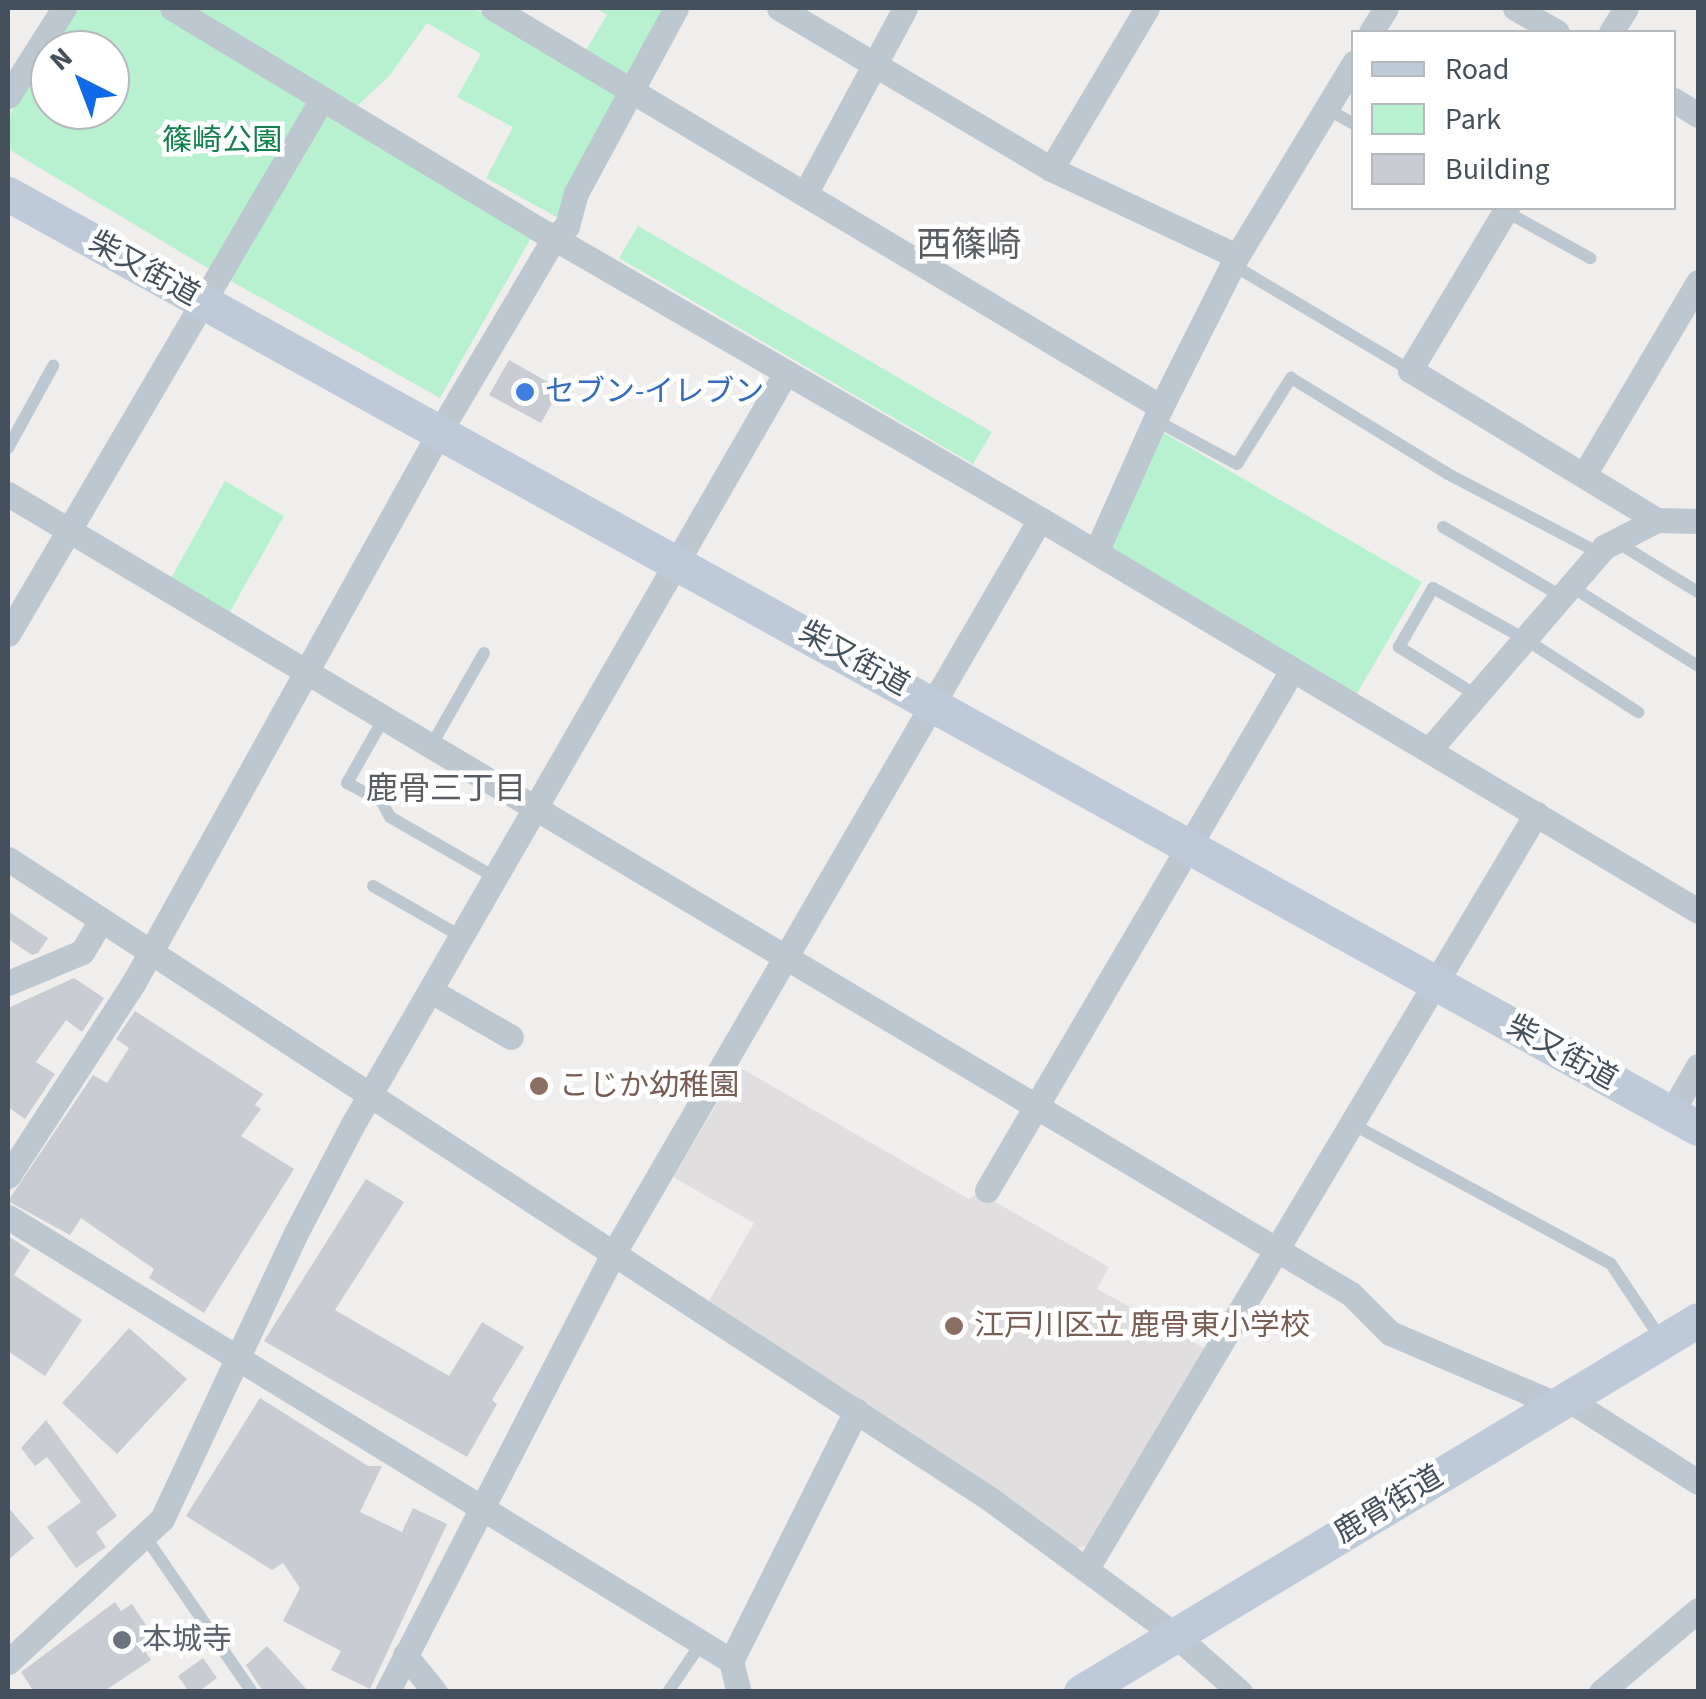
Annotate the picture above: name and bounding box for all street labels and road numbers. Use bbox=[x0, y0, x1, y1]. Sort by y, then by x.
street label: 柴又街道 bbox=[83, 224, 205, 314]
street label: 柴又街道 bbox=[793, 614, 915, 704]
street label: 柴又街道 bbox=[1501, 1008, 1623, 1098]
street label: 鹿骨街道 bbox=[1328, 1459, 1450, 1551]

